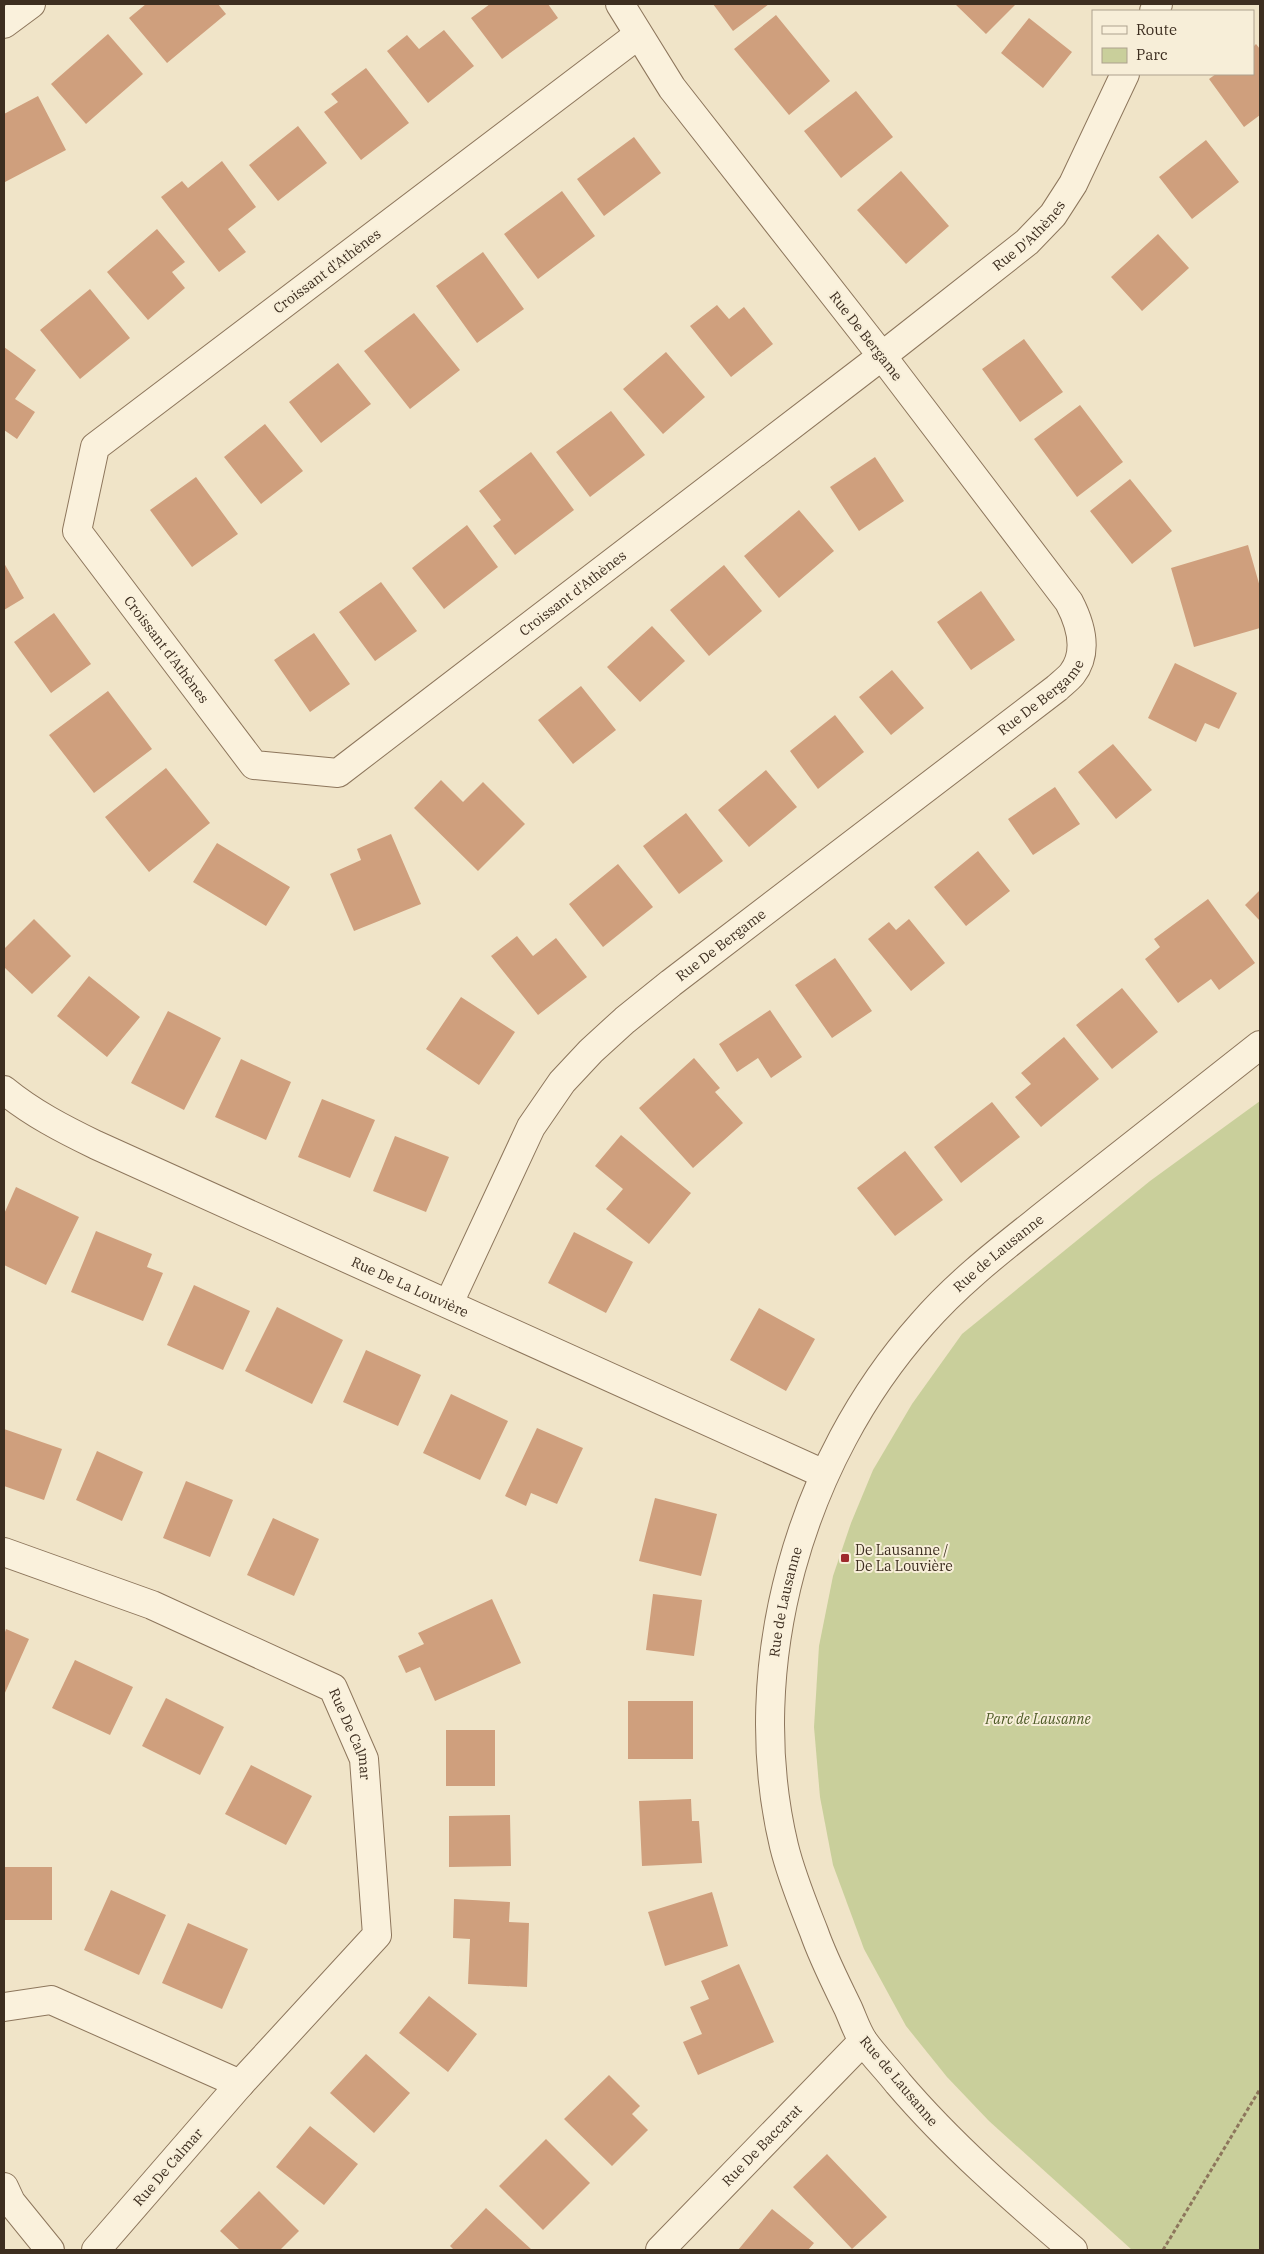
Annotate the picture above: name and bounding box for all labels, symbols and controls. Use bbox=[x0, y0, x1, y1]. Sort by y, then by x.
legend bbox=[1092, 10, 1254, 75]
text: Route bbox=[1136, 20, 1177, 39]
text: Parc bbox=[1136, 45, 1168, 64]
street label: Rue D'Athènes bbox=[989, 197, 1069, 275]
street label: Croissant d'Athènes bbox=[270, 225, 385, 317]
street label: Rue De Bergame bbox=[825, 288, 907, 384]
street label: Croissant d'Athènes bbox=[515, 546, 630, 640]
street label: Croissant d'Athènes bbox=[120, 592, 213, 707]
street label: Rue De Bergame bbox=[994, 657, 1088, 739]
street label: Rue De Bergame bbox=[672, 905, 769, 985]
street label: Rue de Lausanne bbox=[949, 1210, 1047, 1296]
street label: Rue De La Louvière bbox=[349, 1253, 471, 1321]
place label: De Lausanne / De La Louvière bbox=[855, 1541, 953, 1575]
street label: Rue de Lausanne bbox=[765, 1544, 806, 1658]
marker: De Lausanne / De La Louvière bbox=[839, 1552, 851, 1564]
street label: Rue De Calmar bbox=[325, 1685, 375, 1781]
park label: Parc de Lausanne bbox=[984, 1710, 1091, 1728]
street label: Rue de Lausanne bbox=[856, 2032, 942, 2130]
street label: Rue De Baccarat bbox=[718, 2101, 806, 2190]
street label: Rue De Calmar bbox=[129, 2124, 207, 2210]

